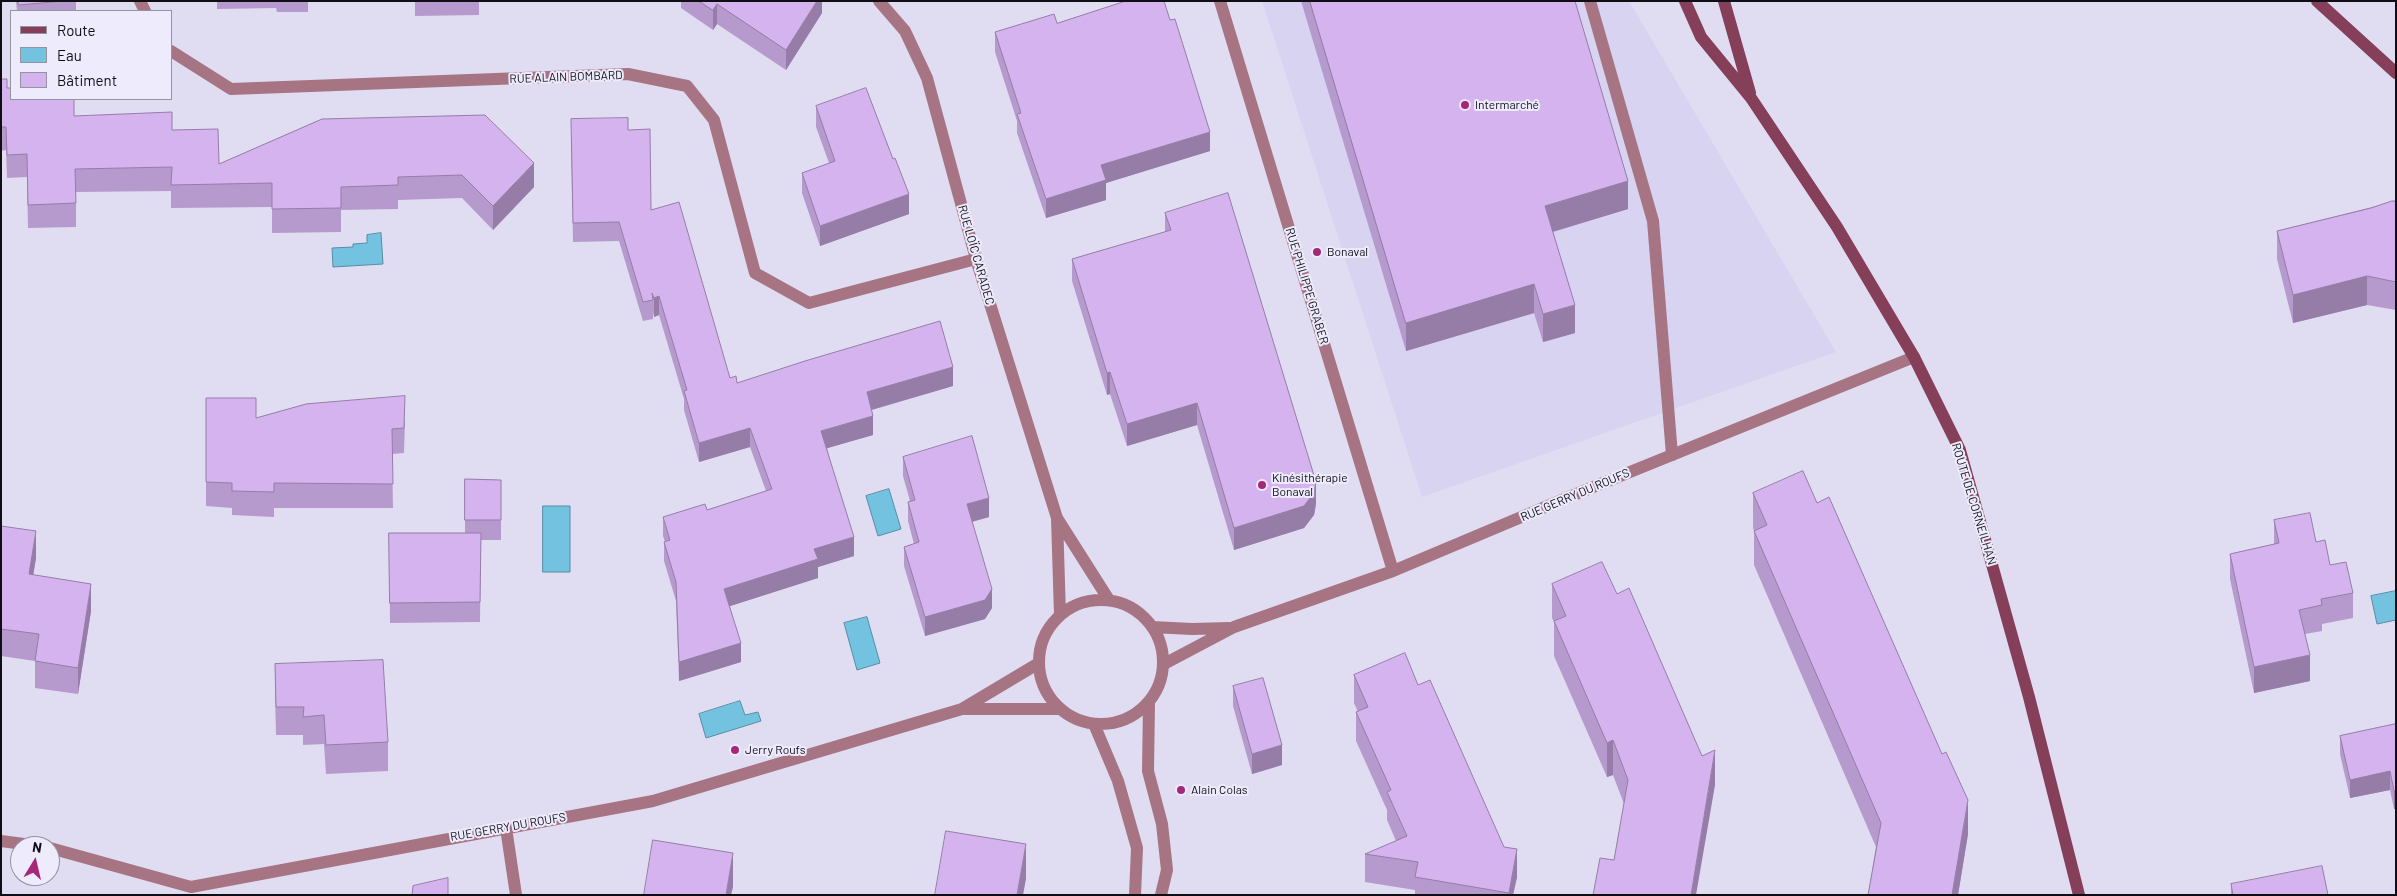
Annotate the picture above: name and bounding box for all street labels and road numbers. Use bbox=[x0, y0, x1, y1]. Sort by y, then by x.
street label: RUE ALAIN BOMBARD bbox=[509, 68, 623, 86]
street label: RUE LOÏC CARADEC bbox=[955, 203, 997, 307]
street label: RUE PHILIPPE GRABER bbox=[1282, 226, 1332, 346]
street label: ROUTE DE CORNEILHAN bbox=[1949, 441, 1999, 567]
street label: RUE GERRY DU ROUFS bbox=[1518, 465, 1632, 525]
street label: RUE GERRY DU ROUFS bbox=[449, 810, 567, 844]

